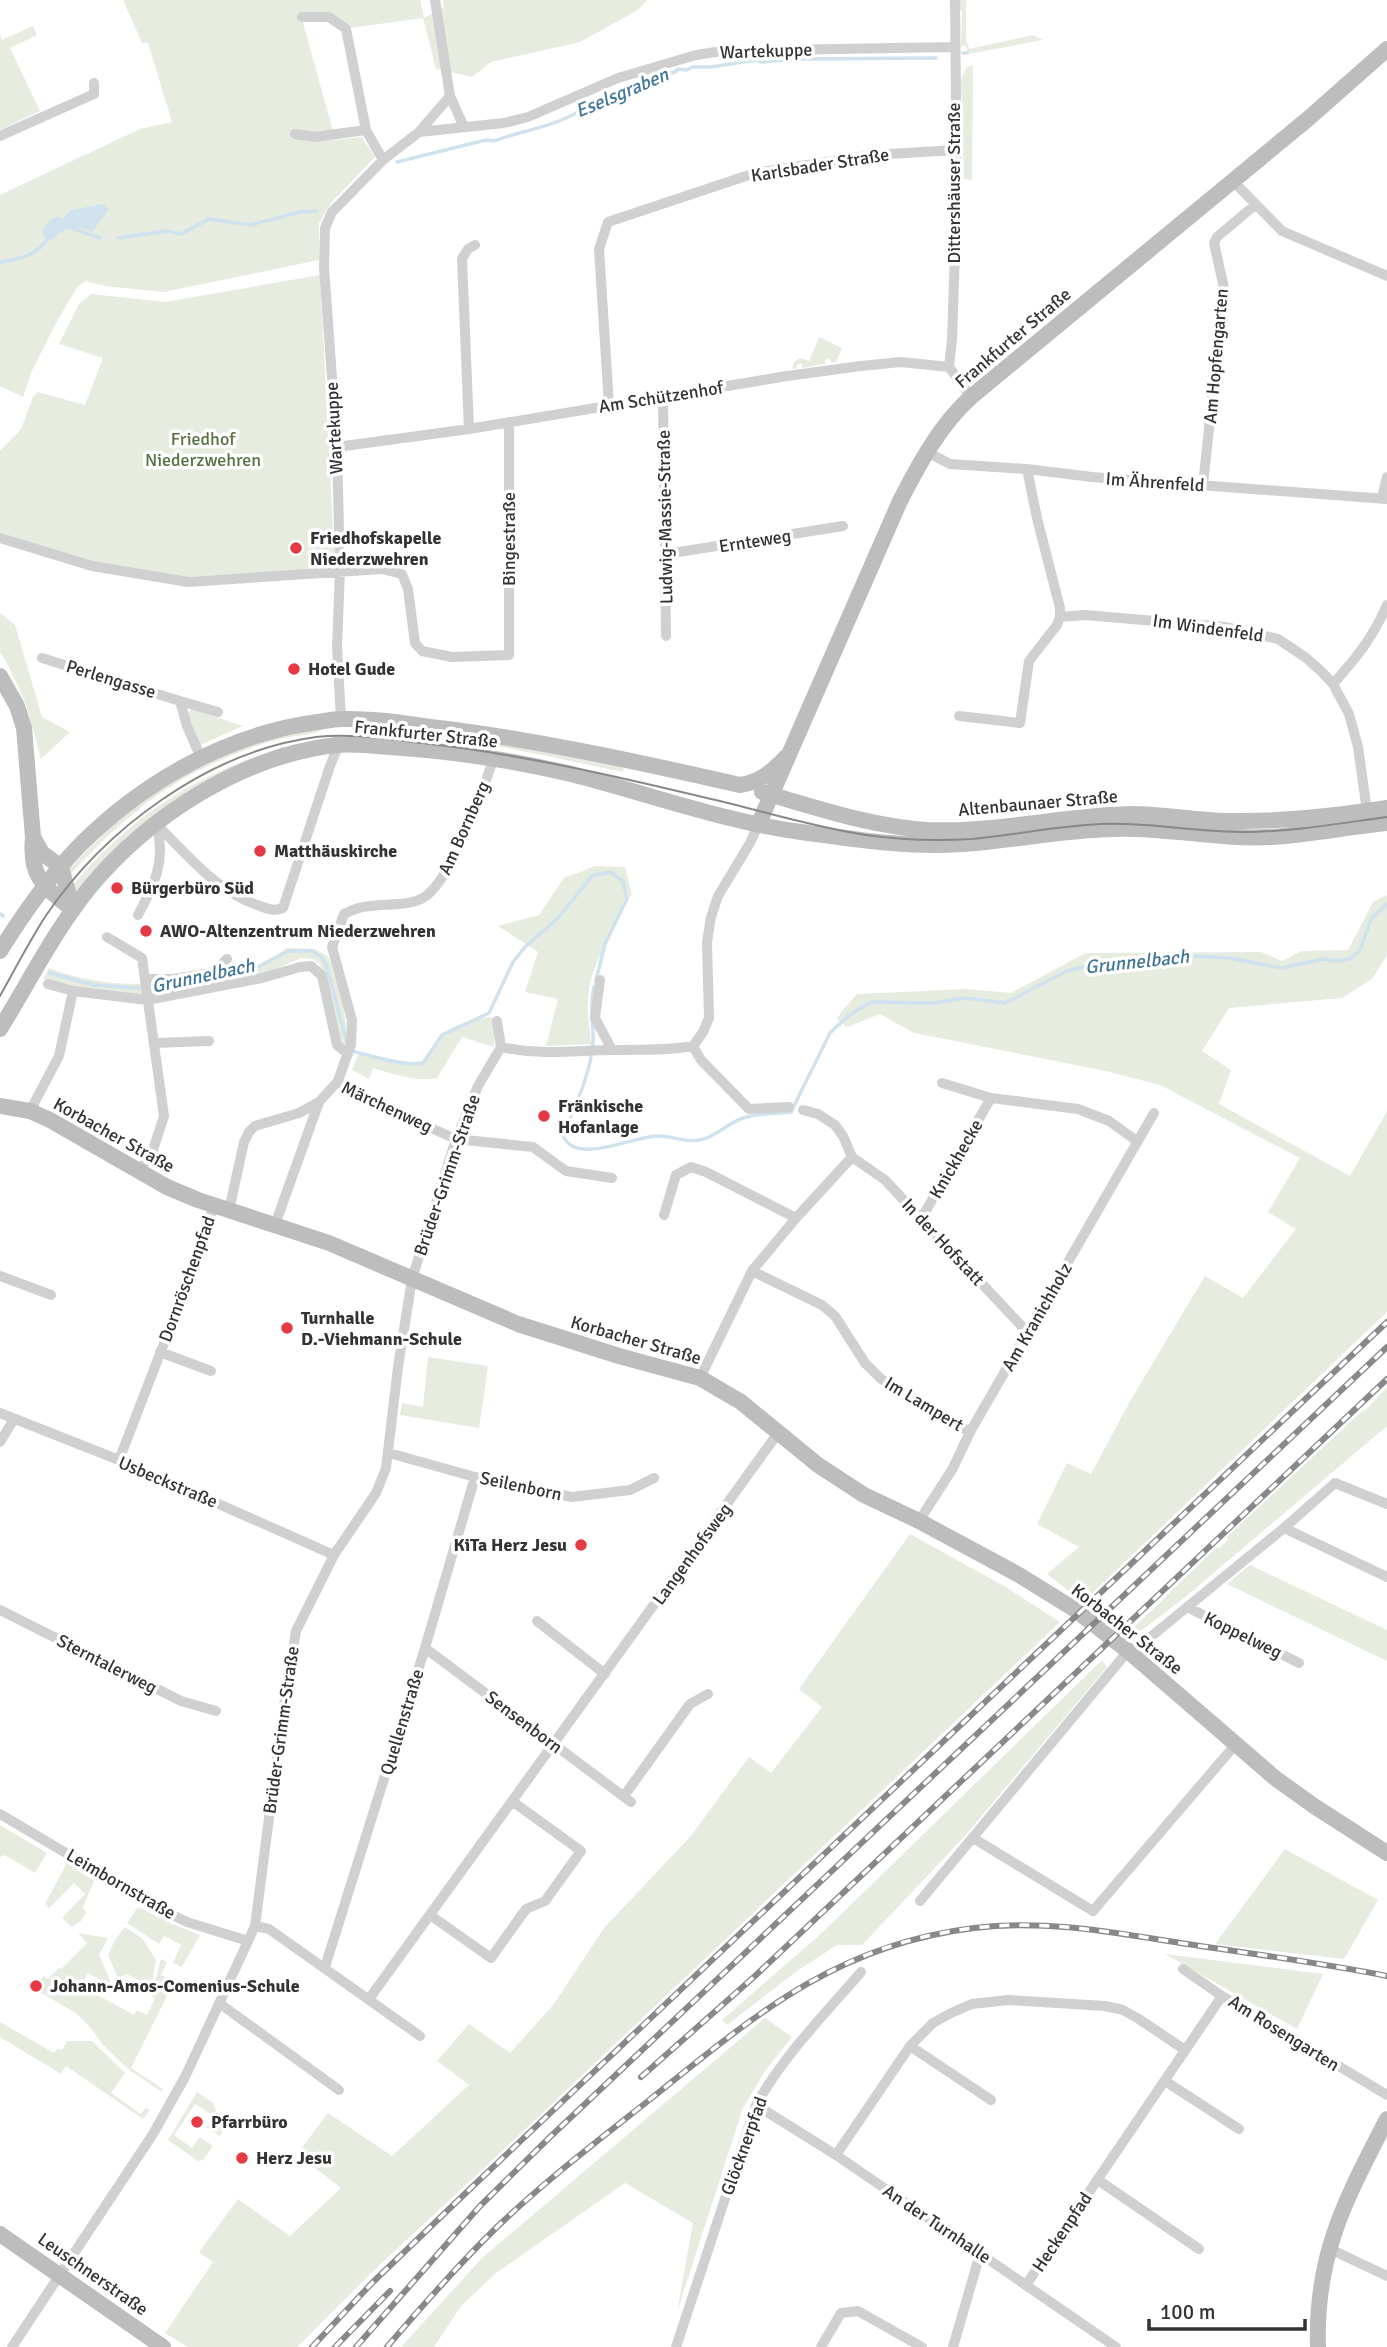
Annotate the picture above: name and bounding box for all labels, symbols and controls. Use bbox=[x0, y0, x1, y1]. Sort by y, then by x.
street label: Wartekuppe bbox=[719, 38, 813, 64]
water label: Eselsgraben bbox=[572, 62, 673, 123]
street label: Dittershäuser Straße bbox=[943, 103, 965, 263]
street label: Karlsbader Straße bbox=[749, 143, 891, 187]
street label: Frankfurter Straße bbox=[951, 283, 1075, 393]
street label: Am Hopfengarten bbox=[1199, 287, 1233, 425]
street label: Am Schützenhof bbox=[597, 376, 726, 418]
street label: Wartekuppe bbox=[321, 381, 347, 475]
park label: Friedhof Niederzwehren bbox=[145, 428, 261, 471]
street label: Ludwig-Massie-Straße bbox=[652, 430, 678, 604]
street label: Im Ährenfeld bbox=[1105, 468, 1205, 496]
street label: Bingestraße bbox=[498, 492, 520, 586]
street label: Ernteweg bbox=[717, 524, 793, 558]
place label: Friedhofskapelle Niederzwehren bbox=[310, 527, 442, 570]
marker: Friedhofskapelle Niederzwehren bbox=[288, 540, 304, 556]
street label: Im Windenfeld bbox=[1151, 609, 1265, 647]
street label: Perlengasse bbox=[63, 655, 159, 703]
place label: Hotel Gude bbox=[308, 658, 395, 680]
marker: Hotel Gude bbox=[286, 661, 302, 677]
street label: Frankfurter Straße bbox=[353, 716, 499, 752]
street label: Am Bornberg bbox=[434, 778, 494, 878]
street label: Altenbaunaer Straße bbox=[957, 785, 1119, 821]
place label: Matthäuskirche bbox=[274, 840, 397, 862]
marker: Matthäuskirche bbox=[252, 843, 268, 859]
place label: Bürgerbüro Süd bbox=[131, 877, 254, 899]
marker: Bürgerbüro Süd bbox=[109, 880, 125, 896]
place label: AWO-Altenzentrum Niederzwehren bbox=[160, 920, 436, 942]
marker: AWO-Altenzentrum Niederzwehren bbox=[138, 923, 154, 939]
water label: Grunnelbach bbox=[1084, 945, 1191, 979]
water label: Grunnelbach bbox=[149, 953, 257, 999]
street label: Märchenweg bbox=[338, 1076, 436, 1138]
street label: Brüder-Grimm-Straße bbox=[409, 1091, 485, 1259]
street label: Korbacher Straße bbox=[50, 1093, 178, 1177]
place label: Fränkische Hofanlage bbox=[558, 1095, 643, 1138]
marker: Fränkische Hofanlage bbox=[536, 1108, 552, 1124]
street label: Knickhecke bbox=[924, 1115, 988, 1203]
street label: In der Hofstatt bbox=[897, 1194, 989, 1290]
street label: Dornröschenpfad bbox=[154, 1213, 220, 1345]
street label: Am Kranichholz bbox=[997, 1259, 1077, 1375]
place label: Turnhalle D.-Viehmann-Schule bbox=[301, 1307, 462, 1350]
street label: Korbacher Straße bbox=[568, 1311, 704, 1369]
marker: Turnhalle D.-Viehmann-Schule bbox=[279, 1320, 295, 1336]
street label: Im Lampert bbox=[881, 1372, 967, 1436]
street label: Usbeckstraße bbox=[115, 1451, 221, 1513]
street label: Seilenborn bbox=[478, 1467, 564, 1505]
street label: Langenhofsweg bbox=[648, 1499, 736, 1609]
place label: KiTa Herz Jesu bbox=[453, 1534, 567, 1556]
marker: KiTa Herz Jesu bbox=[573, 1537, 589, 1553]
street label: Korbacher Straße bbox=[1067, 1579, 1187, 1679]
street label: Koppelweg bbox=[1200, 1607, 1286, 1663]
street label: Sterntalerweg bbox=[53, 1629, 161, 1699]
street label: Brüder-Grimm-Straße bbox=[258, 1645, 304, 1815]
street label: Quellenstraße bbox=[375, 1666, 429, 1778]
street label: Sensenborn bbox=[481, 1686, 567, 1758]
street label: Leimbornstraße bbox=[62, 1844, 180, 1924]
place label: Johann-Amos-Comenius-Schule bbox=[50, 1975, 300, 1997]
marker: Johann-Amos-Comenius-Schule bbox=[28, 1978, 44, 1994]
street label: Am Rosengarten bbox=[1225, 1990, 1343, 2076]
street label: Glöcknerpfad bbox=[716, 2094, 772, 2198]
place label: Pfarrbüro bbox=[211, 2111, 288, 2133]
marker: Pfarrbüro bbox=[189, 2114, 205, 2130]
place label: Herz Jesu bbox=[256, 2147, 332, 2169]
marker: Herz Jesu bbox=[234, 2150, 250, 2166]
street label: An der Turnhalle bbox=[879, 2180, 995, 2268]
street label: Heckenpfad bbox=[1027, 2188, 1097, 2276]
street label: Leuschnerstraße bbox=[34, 2228, 152, 2320]
scale bar bbox=[1149, 2288, 1305, 2332]
text: 100 m bbox=[1160, 2299, 1215, 2325]

